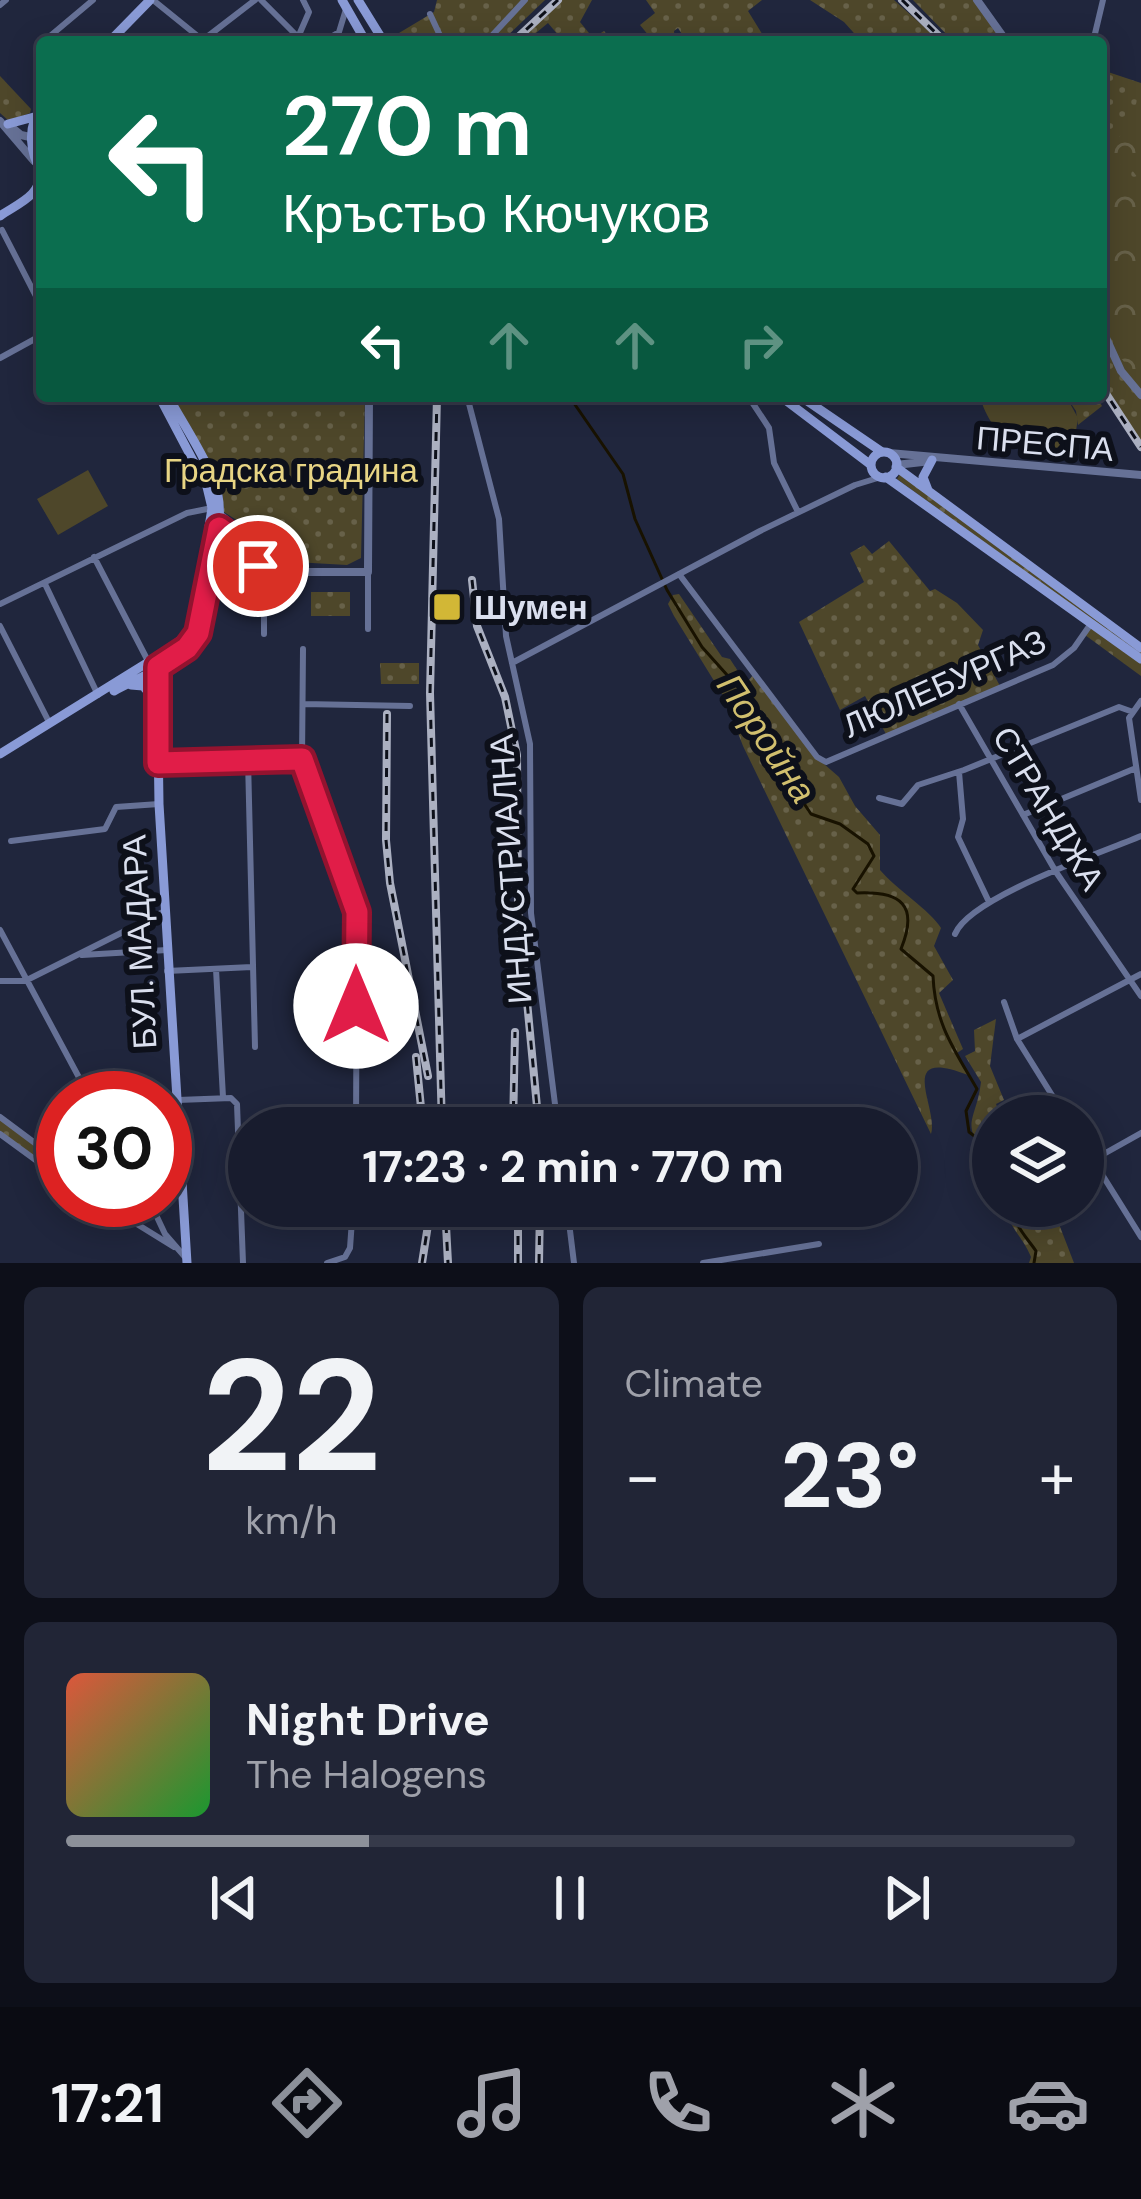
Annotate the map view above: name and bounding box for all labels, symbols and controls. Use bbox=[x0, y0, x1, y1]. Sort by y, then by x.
text: 270 m bbox=[282, 72, 532, 181]
icon: left bbox=[84, 84, 240, 240]
text: Кръстьо Кючуков bbox=[282, 178, 710, 249]
icon: left bbox=[350, 312, 416, 378]
icon: ahead bbox=[476, 312, 542, 378]
icon: ahead bbox=[602, 312, 668, 378]
icon: right bbox=[728, 312, 794, 378]
street label: ПРЕСПА bbox=[975, 416, 1115, 471]
park label: Градска градина bbox=[164, 449, 419, 492]
pin bbox=[207, 515, 309, 617]
icon: arrive bbox=[225, 533, 291, 599]
place label: Шумен bbox=[474, 586, 588, 629]
marker: Шумен bbox=[431, 591, 463, 623]
street label: ЛЮЛЕБУРГАЗ bbox=[836, 619, 1053, 747]
water label: Поройна bbox=[706, 665, 827, 812]
street label: СТРАНДЖА bbox=[983, 719, 1114, 898]
street label: ИНДУСТРИАЛНА bbox=[480, 733, 541, 1005]
street label: БУЛ. МАДАРА bbox=[112, 834, 167, 1050]
position arrow bbox=[293, 943, 419, 1069]
speed limit sign: 30 bbox=[36, 1071, 192, 1227]
map controls bbox=[972, 1095, 1104, 1227]
button: layers bbox=[972, 1095, 1104, 1227]
text: 17:23 · 2 min · 770 m bbox=[362, 1137, 784, 1196]
text: 22 bbox=[201, 1315, 381, 1518]
text: Climate bbox=[625, 1358, 763, 1409]
text: 23° bbox=[780, 1418, 919, 1535]
text: − bbox=[625, 1434, 661, 1519]
text: + bbox=[1039, 1434, 1075, 1519]
text: km/h bbox=[245, 1495, 337, 1546]
text: Night Drive bbox=[246, 1690, 490, 1749]
text: The Halogens bbox=[246, 1749, 487, 1800]
icon: previous bbox=[201, 1865, 267, 1931]
icon: pause bbox=[537, 1865, 603, 1931]
icon: next bbox=[874, 1865, 940, 1931]
icon: directions bbox=[265, 2061, 349, 2145]
icon: music bbox=[450, 2061, 534, 2145]
icon: phone bbox=[636, 2061, 720, 2145]
icon: climate bbox=[821, 2061, 905, 2145]
icon: car bbox=[1006, 2061, 1090, 2145]
text: 17:21 bbox=[51, 2068, 164, 2139]

